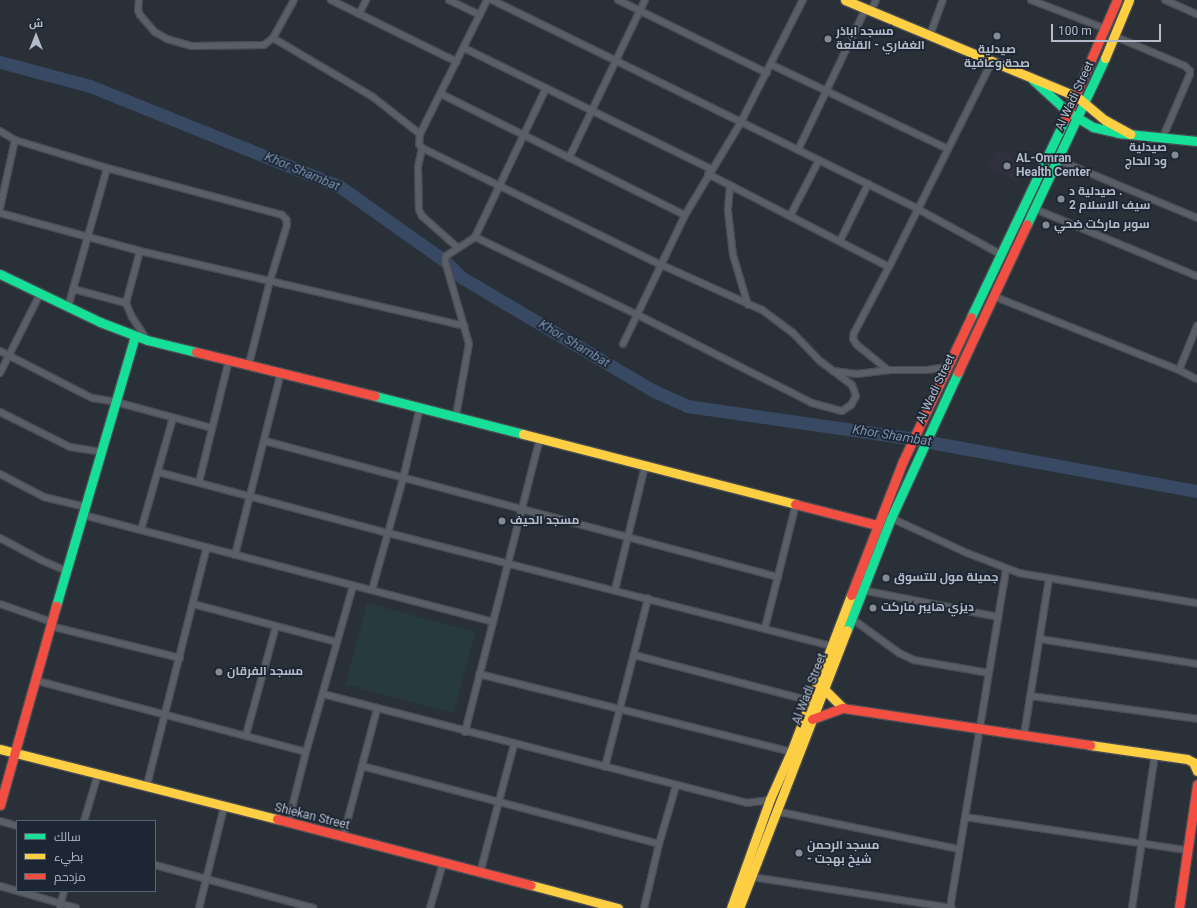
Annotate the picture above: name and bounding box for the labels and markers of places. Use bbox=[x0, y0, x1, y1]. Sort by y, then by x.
place label: مسجد اباذر الغفاري - القلعة bbox=[836, 25, 925, 53]
marker: صيدلية صحة وعافية bbox=[992, 31, 1002, 41]
marker: مسجد اباذر الغفاري - القلعة bbox=[823, 34, 833, 44]
place label: صيدلية صحة وعافية bbox=[964, 43, 1030, 71]
place label: صيدلية ود الحاج bbox=[1125, 141, 1167, 169]
marker: صيدلية ود الحاج bbox=[1170, 150, 1180, 160]
place label: AL-Omran Health Center bbox=[1016, 152, 1090, 180]
marker: AL-Omran Health Center bbox=[1001, 160, 1013, 172]
place label: صيدلية د . سيف الاسلام 2 bbox=[1069, 185, 1150, 213]
marker: صيدلية د . سيف الاسلام 2 bbox=[1056, 194, 1066, 204]
place label: سوبر ماركت ضحي bbox=[1054, 218, 1150, 232]
marker: سوبر ماركت ضحي bbox=[1041, 220, 1051, 230]
place label: مسجد الحيف bbox=[510, 514, 579, 528]
marker: مسجد الحيف bbox=[497, 516, 507, 526]
place label: جميلة مول للتسوق bbox=[894, 571, 998, 585]
marker: جميلة مول للتسوق bbox=[881, 573, 891, 583]
place label: ديزي هايبر ماركت bbox=[881, 601, 974, 615]
marker: ديزي هايبر ماركت bbox=[868, 603, 878, 613]
place label: مسجد الفرقان bbox=[227, 665, 303, 679]
marker: مسجد الفرقان bbox=[214, 667, 224, 677]
place label: مسجد الرحمن - شيخ بهجت bbox=[807, 839, 879, 867]
marker: مسجد الرحمن - شيخ بهجت bbox=[794, 848, 804, 858]

